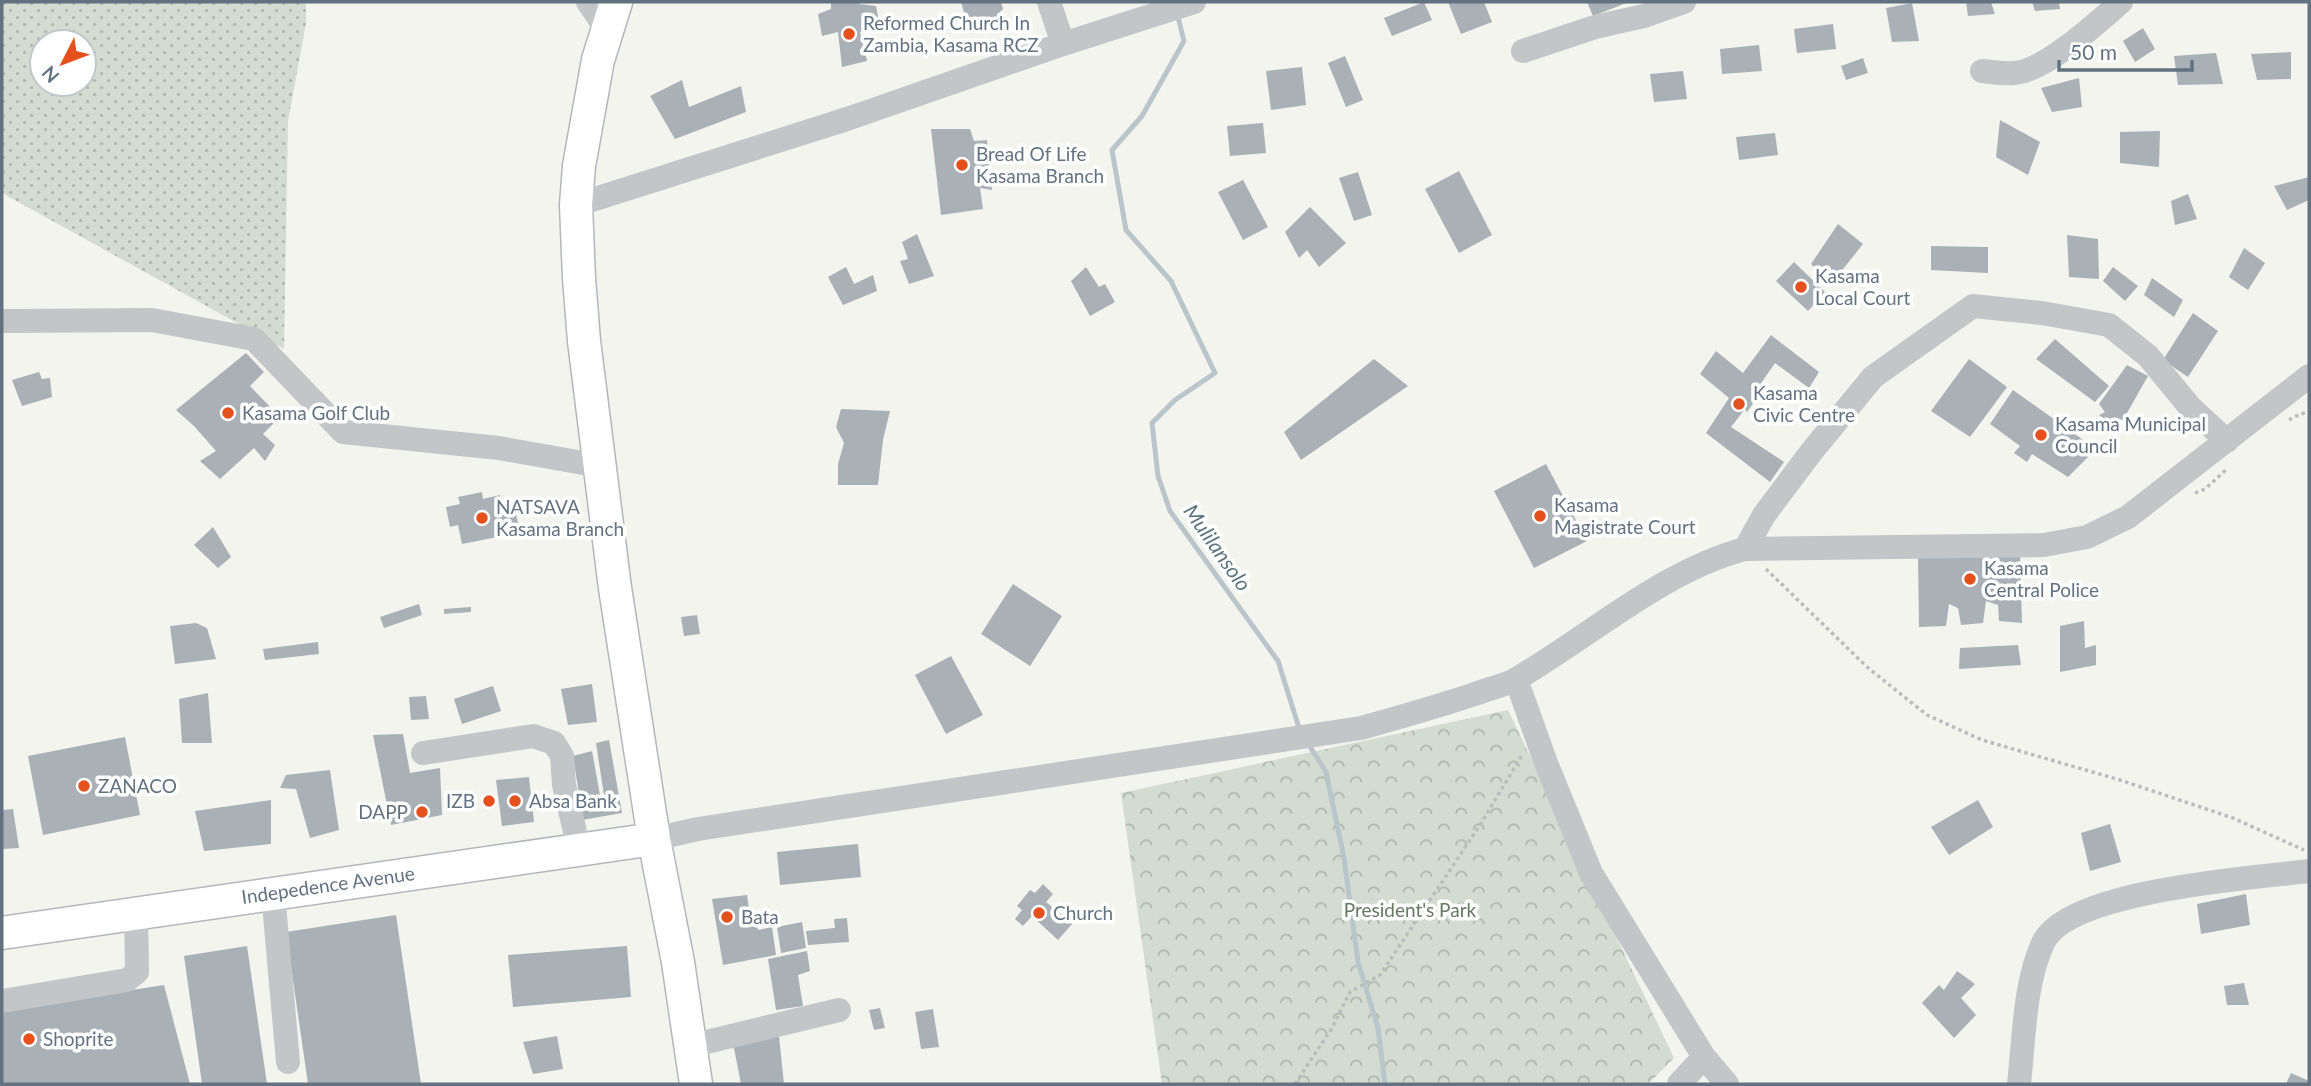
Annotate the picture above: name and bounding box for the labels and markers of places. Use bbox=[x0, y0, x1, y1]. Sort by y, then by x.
place label: Reformed Church In Zambia, Kasama RCZ bbox=[863, 11, 1039, 56]
marker: Reformed Church In Zambia, Kasama RCZ bbox=[841, 26, 857, 42]
place label: Bread Of Life Kasama Branch bbox=[976, 142, 1104, 187]
marker: Bread Of Life Kasama Branch bbox=[954, 157, 970, 173]
place label: Kasama Local Court bbox=[1815, 264, 1910, 309]
marker: Kasama Local Court bbox=[1793, 279, 1809, 295]
place label: Kasama Civic Centre bbox=[1753, 381, 1855, 426]
marker: Kasama Civic Centre bbox=[1731, 396, 1747, 412]
place label: Kasama Golf Club bbox=[242, 401, 390, 424]
marker: Kasama Golf Club bbox=[220, 405, 236, 421]
place label: Kasama Municipal Council bbox=[2055, 412, 2206, 457]
marker: Kasama Municipal Council bbox=[2033, 427, 2049, 443]
place label: Kasama Magistrate Court bbox=[1554, 493, 1696, 538]
place label: NATSAVA Kasama Branch bbox=[496, 495, 624, 540]
marker: Kasama Magistrate Court bbox=[1532, 508, 1548, 524]
marker: NATSAVA Kasama Branch bbox=[474, 510, 490, 526]
place label: Kasama Central Police bbox=[1984, 556, 2099, 601]
marker: Kasama Central Police bbox=[1962, 571, 1978, 587]
place label: ZANACO bbox=[98, 774, 177, 797]
marker: ZANACO bbox=[76, 778, 92, 794]
place label: IZB bbox=[446, 789, 475, 812]
place label: Absa Bank bbox=[529, 789, 617, 812]
marker: IZB bbox=[481, 793, 497, 809]
marker: Absa Bank bbox=[507, 793, 523, 809]
place label: DAPP bbox=[358, 800, 408, 823]
marker: DAPP bbox=[414, 804, 430, 820]
place label: Church bbox=[1053, 901, 1113, 924]
place label: Bata bbox=[741, 905, 779, 928]
marker: Church bbox=[1031, 905, 1047, 921]
marker: Bata bbox=[719, 909, 735, 925]
place label: Shoprite bbox=[43, 1027, 113, 1050]
marker: Shoprite bbox=[21, 1031, 37, 1047]

